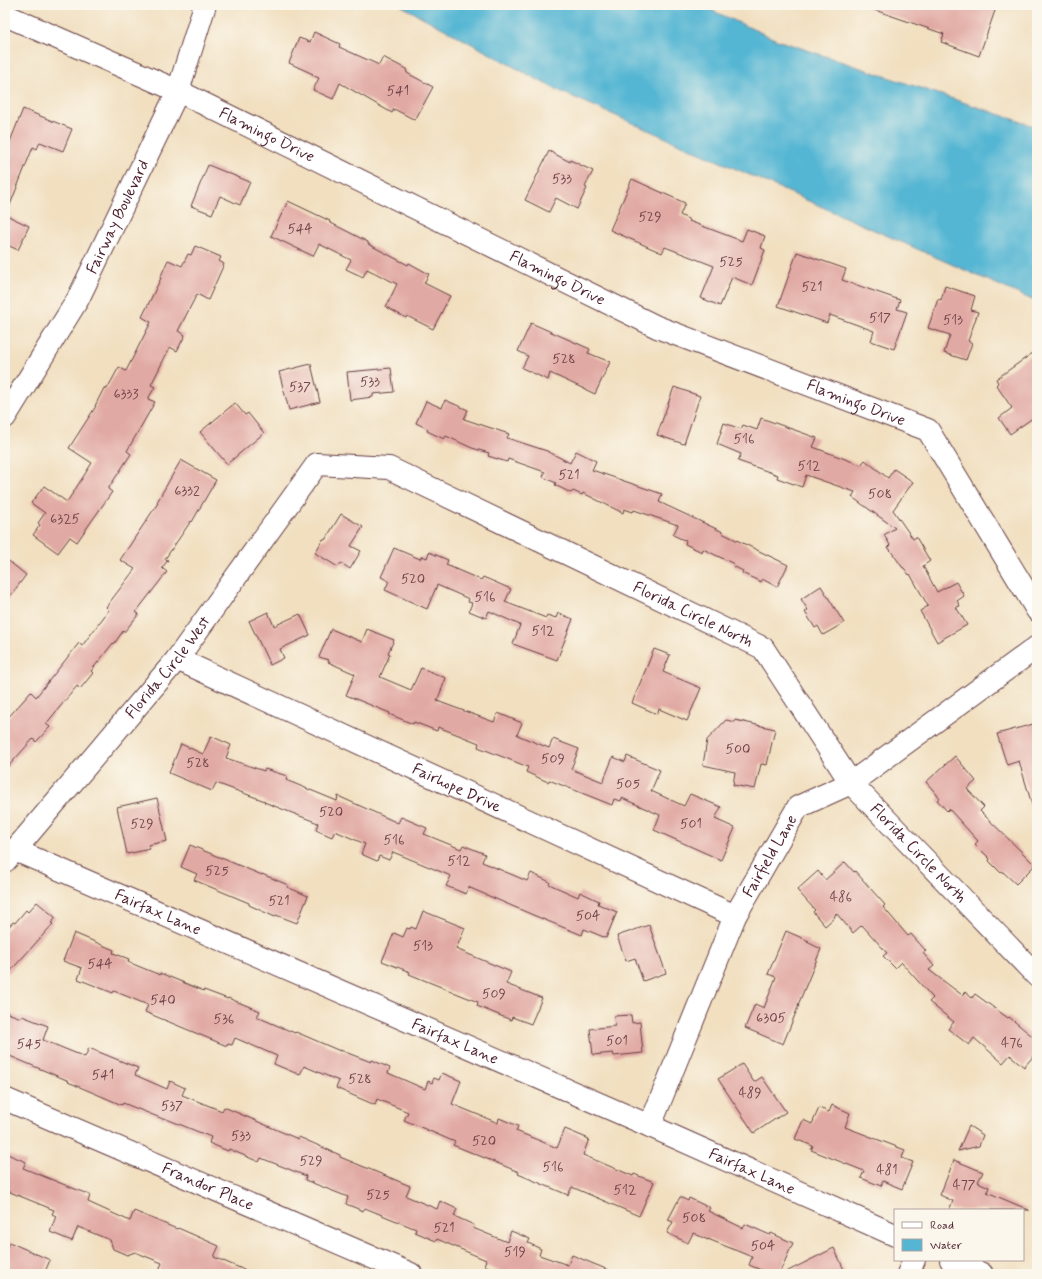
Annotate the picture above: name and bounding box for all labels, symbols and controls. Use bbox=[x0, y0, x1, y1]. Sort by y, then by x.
house number: 541 bbox=[387, 82, 409, 100]
street label: Flamingo Drive bbox=[215, 102, 318, 167]
street label: Fairway Boulevard bbox=[81, 156, 154, 277]
house number: 533 bbox=[552, 170, 572, 188]
house number: 529 bbox=[638, 208, 662, 226]
house number: 544 bbox=[287, 220, 313, 238]
street label: Flamingo Drive bbox=[506, 246, 609, 310]
house number: 525 bbox=[719, 253, 743, 271]
house number: 521 bbox=[801, 278, 823, 296]
house number: 517 bbox=[869, 309, 891, 327]
house number: 513 bbox=[943, 311, 963, 329]
house number: 528 bbox=[552, 350, 576, 368]
house number: 533 bbox=[360, 373, 380, 391]
street label: Flamingo Drive bbox=[804, 374, 909, 431]
house number: 537 bbox=[289, 378, 311, 396]
house number: 6333 bbox=[113, 385, 139, 403]
house number: 516 bbox=[733, 430, 755, 448]
house number: 512 bbox=[798, 457, 820, 475]
house number: 521 bbox=[558, 466, 580, 484]
house number: 6332 bbox=[174, 482, 200, 500]
house number: 508 bbox=[868, 485, 892, 503]
house number: 6325 bbox=[50, 510, 80, 528]
house number: 520 bbox=[401, 570, 425, 588]
street label: Florida Circle North bbox=[630, 577, 757, 652]
house number: 516 bbox=[474, 588, 496, 606]
street label: Florida Circle West bbox=[120, 612, 215, 723]
house number: 512 bbox=[532, 622, 554, 640]
house number: 500 bbox=[726, 740, 750, 758]
house number: 509 bbox=[541, 750, 565, 768]
house number: 528 bbox=[186, 754, 210, 772]
street label: Fairhope Drive bbox=[409, 758, 505, 818]
house number: 505 bbox=[616, 775, 640, 793]
street label: Florida Circle North bbox=[866, 799, 971, 907]
house number: 520 bbox=[319, 803, 343, 821]
street label: Fairfield Lane bbox=[738, 811, 802, 901]
house number: 529 bbox=[130, 815, 154, 833]
house number: 501 bbox=[680, 815, 702, 833]
house number: 516 bbox=[383, 831, 405, 849]
house number: 512 bbox=[448, 852, 470, 870]
house number: 525 bbox=[205, 862, 229, 880]
street label: Fairfax Lane bbox=[112, 884, 205, 940]
house number: 486 bbox=[830, 888, 852, 906]
house number: 521 bbox=[268, 892, 290, 910]
house number: 504 bbox=[576, 907, 600, 925]
house number: 513 bbox=[413, 937, 433, 955]
house number: 544 bbox=[87, 955, 113, 973]
house number: 509 bbox=[482, 985, 506, 1003]
house number: 540 bbox=[150, 991, 176, 1009]
house number: 6305 bbox=[756, 1009, 786, 1027]
house number: 536 bbox=[214, 1010, 234, 1028]
street label: Fairfax Lane bbox=[409, 1013, 502, 1069]
house number: 501 bbox=[606, 1032, 628, 1050]
house number: 476 bbox=[1001, 1034, 1023, 1052]
house number: 545 bbox=[17, 1035, 42, 1053]
house number: 541 bbox=[92, 1066, 114, 1084]
house number: 528 bbox=[348, 1070, 372, 1088]
house number: 489 bbox=[738, 1084, 762, 1102]
house number: 537 bbox=[161, 1097, 183, 1115]
house number: 533 bbox=[231, 1127, 251, 1145]
house number: 520 bbox=[472, 1132, 496, 1150]
street label: Fairfax Lane bbox=[705, 1143, 798, 1200]
house number: 529 bbox=[299, 1152, 323, 1170]
street label: Frandor Place bbox=[159, 1157, 257, 1216]
house number: 516 bbox=[542, 1158, 564, 1176]
house number: 481 bbox=[876, 1161, 898, 1179]
house number: 477 bbox=[952, 1176, 976, 1194]
house number: 512 bbox=[614, 1181, 636, 1199]
house number: 525 bbox=[366, 1186, 390, 1204]
house number: 508 bbox=[682, 1209, 706, 1227]
legend bbox=[894, 1209, 1024, 1261]
text: Road bbox=[930, 1218, 954, 1234]
house number: 521 bbox=[433, 1219, 455, 1237]
house number: 504 bbox=[751, 1237, 775, 1255]
text: Water bbox=[930, 1238, 962, 1254]
house number: 519 bbox=[504, 1243, 526, 1261]

